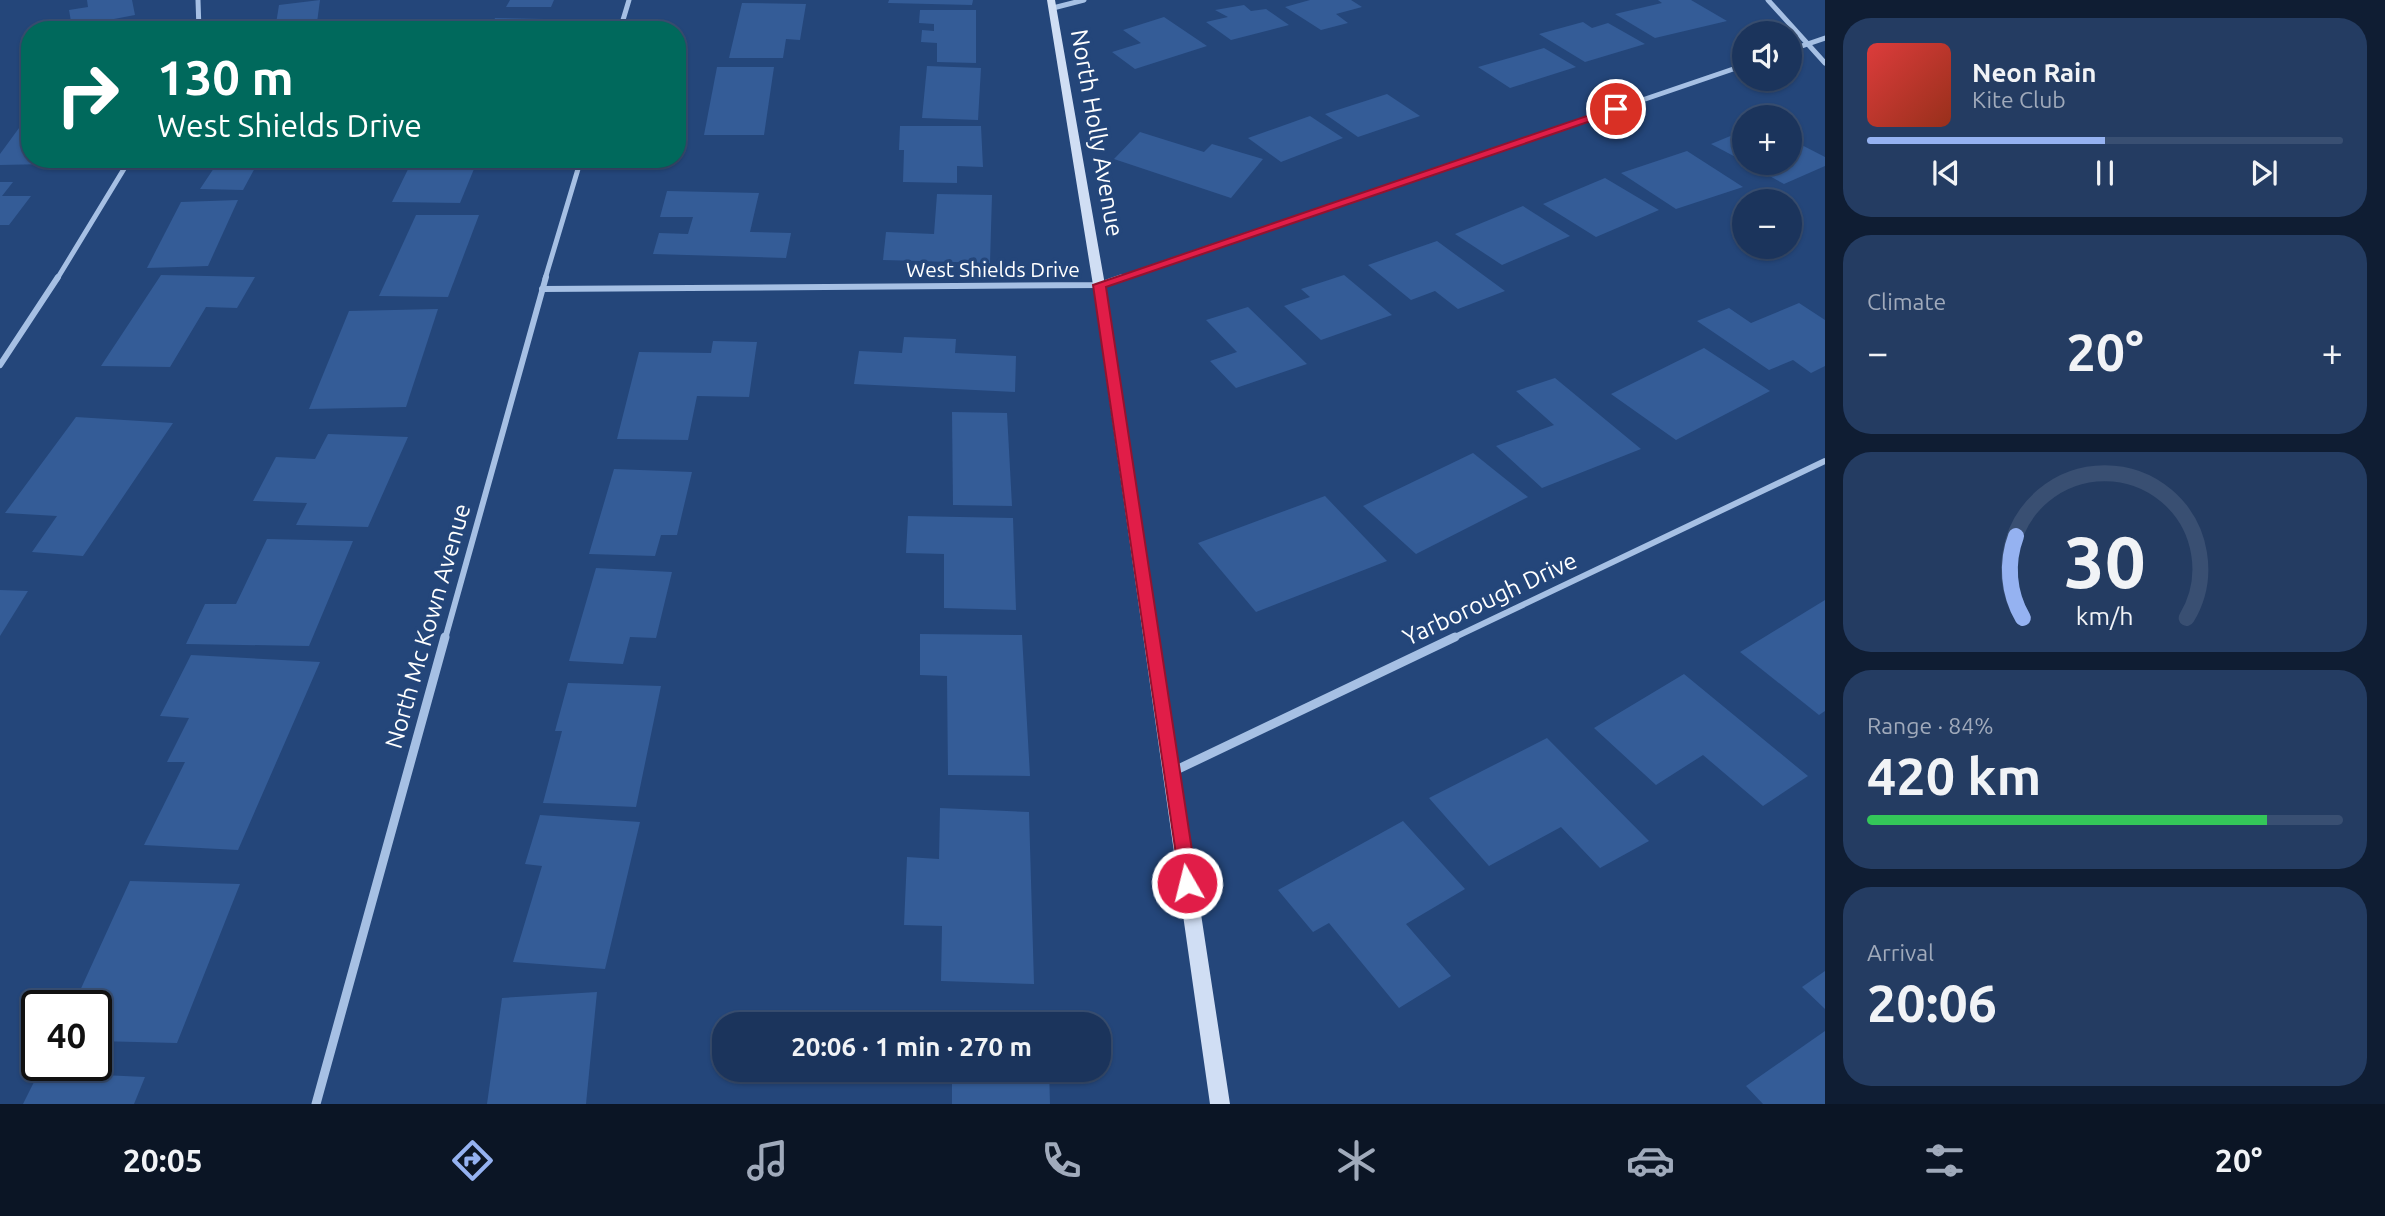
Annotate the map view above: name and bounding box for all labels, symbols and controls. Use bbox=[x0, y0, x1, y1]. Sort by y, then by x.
map controls bbox=[1732, 21, 1802, 259]
button: sound bbox=[1732, 21, 1802, 91]
street label: North Holly Avenue bbox=[1066, 27, 1129, 239]
icon: right bbox=[42, 49, 133, 140]
text: 130 m bbox=[157, 49, 294, 104]
text: Neon Rain bbox=[1972, 58, 2097, 87]
pin bbox=[1586, 79, 1646, 139]
text: Kite Club bbox=[1972, 87, 2066, 112]
icon: arrive bbox=[1597, 90, 1635, 128]
button: + bbox=[1732, 105, 1802, 175]
text: West Shields Drive bbox=[157, 107, 422, 143]
icon: previous bbox=[1927, 154, 1965, 192]
icon: pause bbox=[2086, 154, 2124, 192]
icon: next bbox=[2245, 154, 2283, 192]
button: − bbox=[1732, 189, 1802, 259]
street label: West Shields Drive bbox=[906, 257, 1080, 281]
text: Climate bbox=[1867, 289, 1946, 314]
text: 20° bbox=[2066, 323, 2144, 381]
text: − bbox=[1867, 331, 1888, 373]
text: + bbox=[2322, 331, 2343, 373]
street label: North Mc Kown Avenue bbox=[380, 500, 475, 751]
text: 30 bbox=[2064, 520, 2146, 602]
street label: Yarborough Drive bbox=[1398, 546, 1581, 651]
text: km/h bbox=[2076, 602, 2134, 630]
text: Range · 84% bbox=[1867, 713, 1994, 738]
text: 420 km bbox=[1867, 747, 2041, 805]
position arrow bbox=[1150, 846, 1224, 920]
text: Arrival bbox=[1867, 940, 1934, 965]
text: 20:06 bbox=[1867, 974, 1997, 1032]
speed limit sign: 40 bbox=[21, 990, 112, 1081]
text: 20:06 · 1 min · 270 m bbox=[791, 1032, 1032, 1061]
icon: directions bbox=[448, 1136, 497, 1185]
icon: music bbox=[743, 1136, 792, 1185]
icon: phone bbox=[1037, 1136, 1086, 1185]
icon: climate bbox=[1332, 1136, 1381, 1185]
icon: car bbox=[1626, 1136, 1675, 1185]
icon: filters bbox=[1920, 1136, 1969, 1185]
text: 20:05 bbox=[123, 1142, 203, 1178]
text: 20° bbox=[2215, 1142, 2262, 1178]

